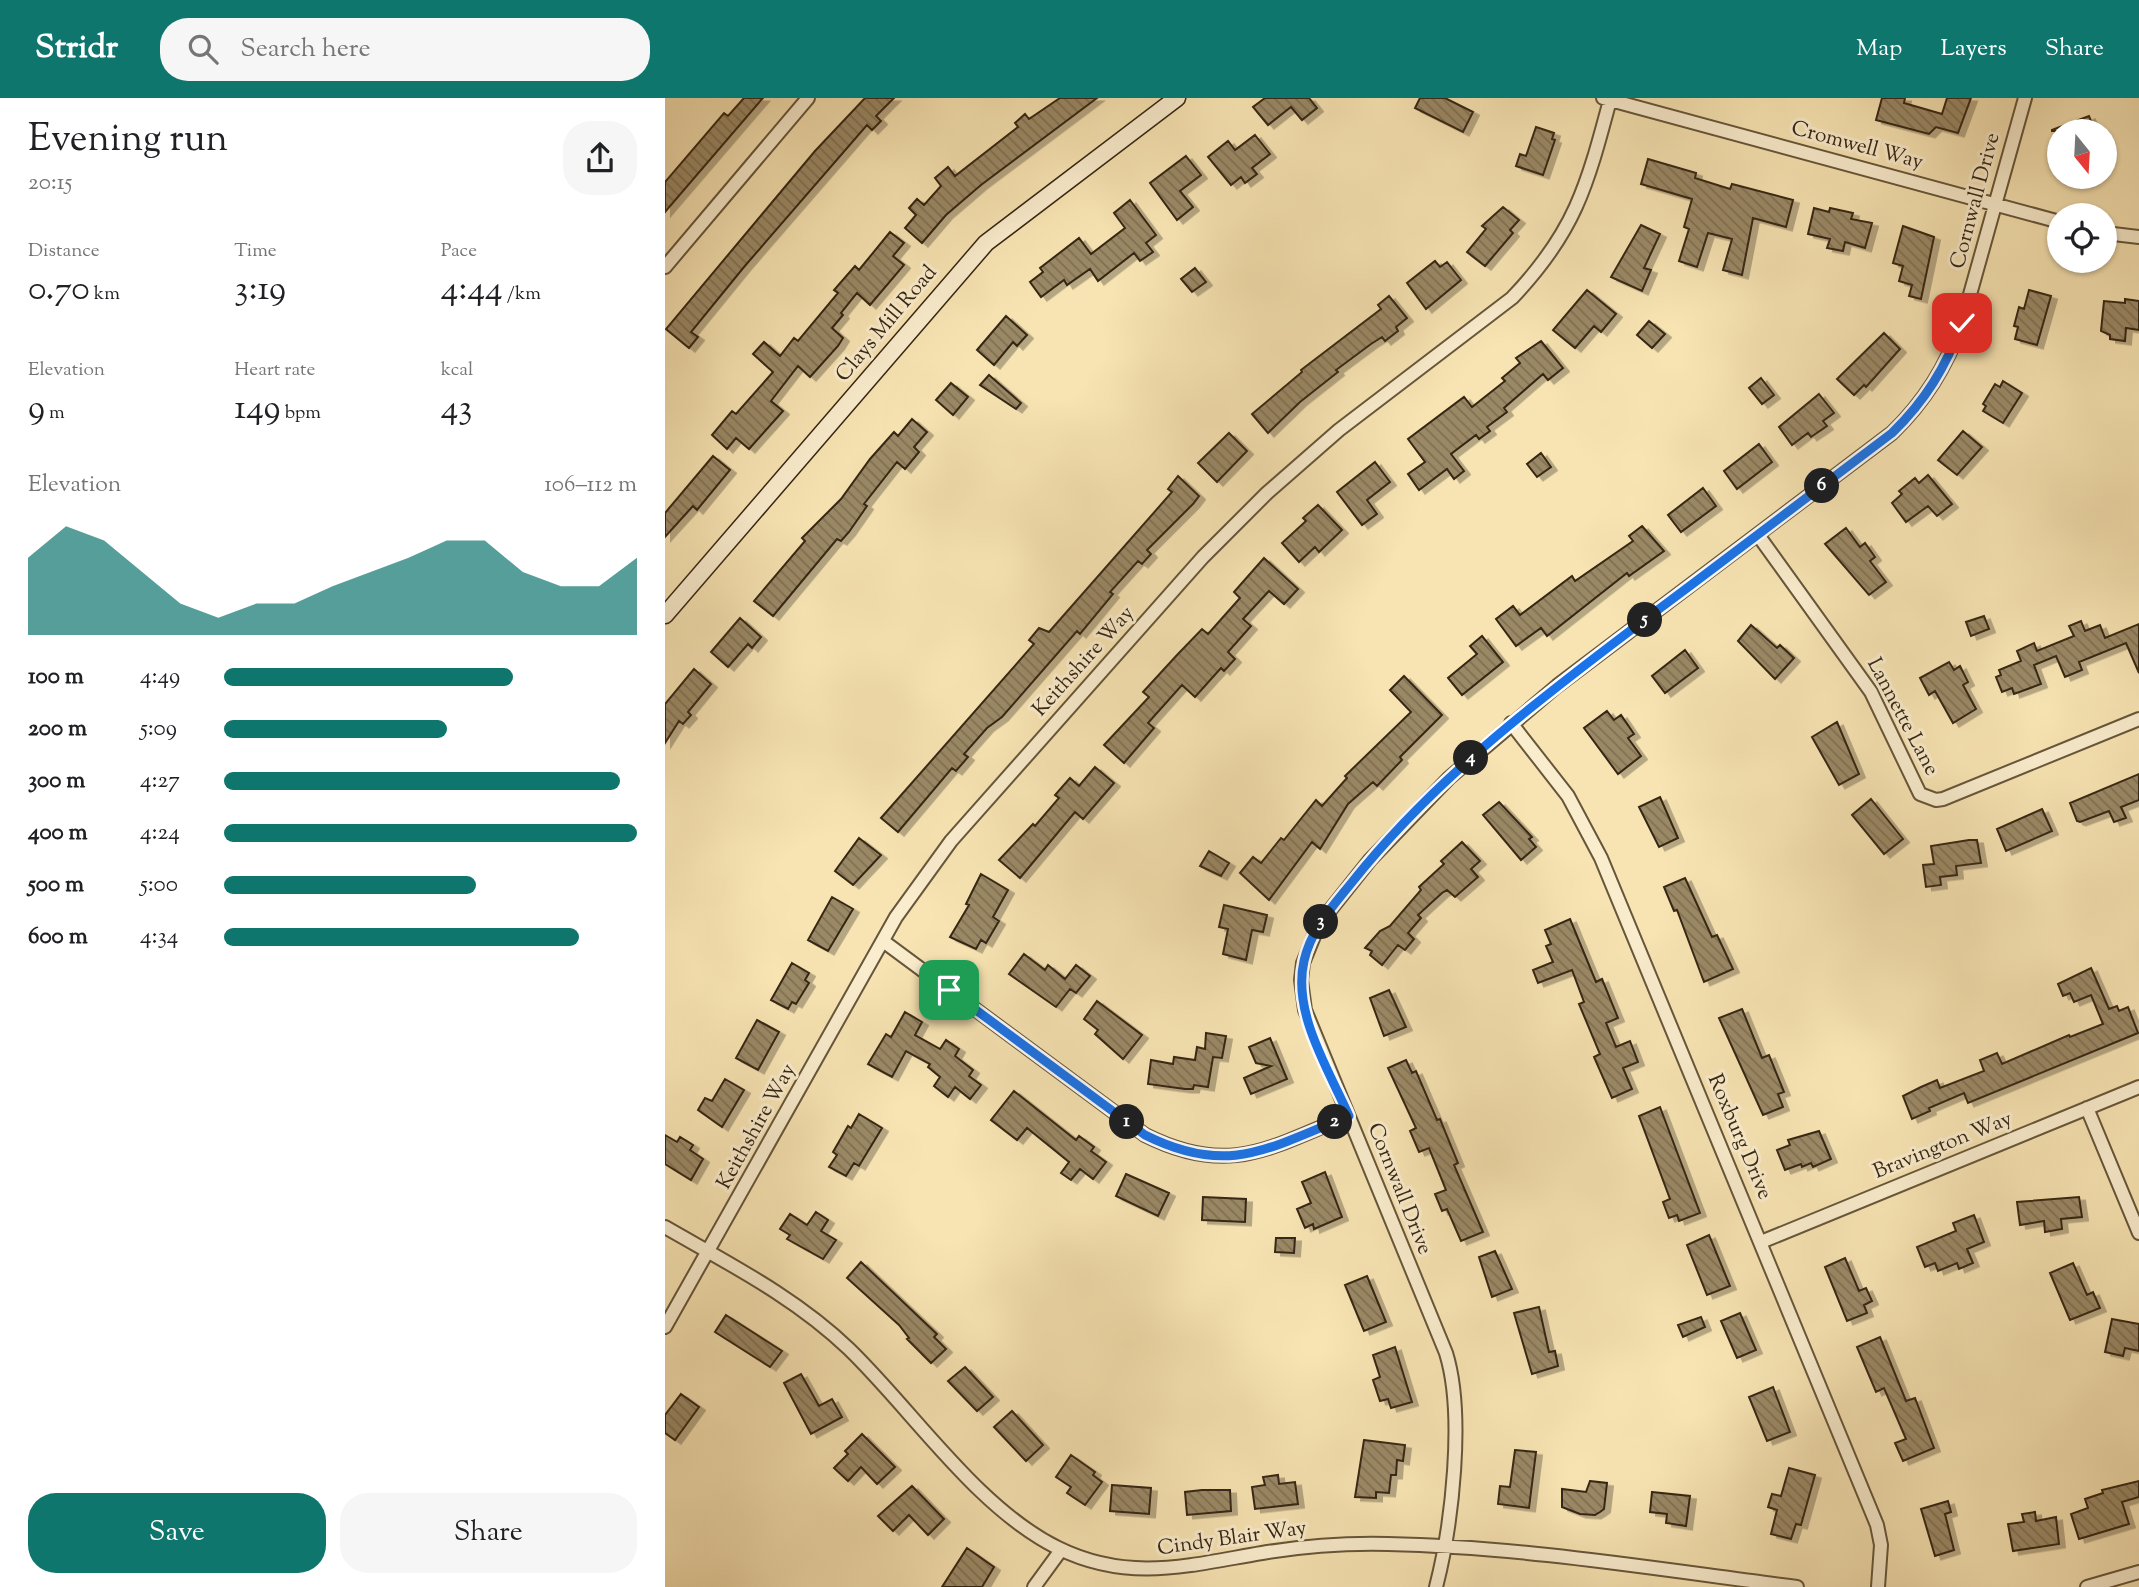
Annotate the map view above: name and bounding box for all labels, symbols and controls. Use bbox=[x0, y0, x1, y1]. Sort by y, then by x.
search box bbox=[160, 18, 650, 81]
text: Stridr bbox=[35, 25, 118, 73]
icon: search bbox=[184, 30, 222, 68]
text: Search here bbox=[240, 31, 371, 68]
text: Map bbox=[1856, 32, 1902, 66]
text: Layers bbox=[1940, 32, 2007, 66]
text: Share bbox=[2045, 32, 2104, 66]
text: Evening run bbox=[28, 114, 228, 168]
street label: Cromwell Way bbox=[1788, 114, 1927, 178]
north arrow bbox=[2047, 119, 2117, 189]
map controls bbox=[2047, 119, 2117, 273]
button: share bbox=[563, 121, 637, 195]
street label: Cornwall Drive bbox=[1943, 130, 2009, 272]
text: 20:15 bbox=[28, 167, 72, 200]
button: locate bbox=[2047, 203, 2117, 273]
text: Distance bbox=[28, 238, 100, 265]
text: Time bbox=[234, 238, 277, 265]
text: Pace bbox=[441, 238, 477, 265]
street label: Clays Mill Road bbox=[829, 259, 945, 389]
text: 0.70 bbox=[28, 265, 90, 316]
text: 3:19 bbox=[234, 265, 286, 316]
text: 4:44 bbox=[441, 265, 503, 316]
text: km bbox=[90, 281, 120, 308]
text: /km bbox=[503, 281, 541, 308]
pin bbox=[1932, 293, 1992, 353]
icon: check bbox=[1943, 304, 1981, 342]
text: Elevation bbox=[28, 357, 105, 384]
text: Heart rate bbox=[234, 357, 315, 384]
text: kcal bbox=[441, 357, 473, 384]
text: 9 bbox=[28, 384, 45, 435]
text: 149 bbox=[234, 384, 281, 435]
text: 43 bbox=[441, 384, 472, 435]
text: m bbox=[45, 400, 65, 427]
text: bpm bbox=[281, 400, 321, 427]
pin: 6 bbox=[1805, 468, 1839, 504]
text: Elevation bbox=[28, 469, 121, 502]
text: 106–112 m bbox=[544, 469, 637, 502]
text: 6 bbox=[1817, 472, 1826, 499]
street label: Keithshire Way bbox=[1026, 600, 1142, 724]
pin: 5 bbox=[1627, 602, 1663, 638]
text: 5 bbox=[1641, 606, 1648, 633]
street label: Lannette Lane bbox=[1858, 653, 1946, 781]
text: 100 m bbox=[28, 661, 84, 694]
text: 4:49 bbox=[140, 661, 180, 694]
text: 200 m bbox=[28, 713, 87, 746]
text: 5:09 bbox=[140, 713, 177, 746]
pin: 4 bbox=[1453, 740, 1489, 776]
text: 4 bbox=[1466, 744, 1475, 771]
text: 300 m bbox=[28, 765, 85, 798]
text: 4:27 bbox=[140, 765, 180, 798]
text: 400 m bbox=[28, 817, 88, 850]
text: 4:24 bbox=[140, 817, 180, 850]
text: 500 m bbox=[28, 869, 84, 902]
text: 5:00 bbox=[140, 869, 178, 902]
pin: 3 bbox=[1303, 904, 1339, 940]
text: 3 bbox=[1317, 908, 1324, 935]
text: 600 m bbox=[28, 921, 88, 954]
text: 4:34 bbox=[140, 921, 178, 954]
pin bbox=[919, 960, 979, 1020]
icon: arrive bbox=[930, 971, 968, 1009]
street label: Keithshire Way bbox=[710, 1058, 804, 1195]
street label: Roxburg Drive bbox=[1699, 1070, 1779, 1204]
pin: 1 bbox=[1109, 1104, 1145, 1140]
pin: 2 bbox=[1317, 1104, 1353, 1140]
street label: Bravington Way bbox=[1869, 1104, 2017, 1188]
text: 1 bbox=[1123, 1108, 1130, 1135]
text: 2 bbox=[1330, 1108, 1339, 1135]
street label: Cornwall Drive bbox=[1359, 1119, 1439, 1259]
button: Save bbox=[28, 1493, 326, 1573]
button: Share bbox=[340, 1493, 637, 1573]
street label: Cindy Blair Way bbox=[1156, 1514, 1309, 1564]

